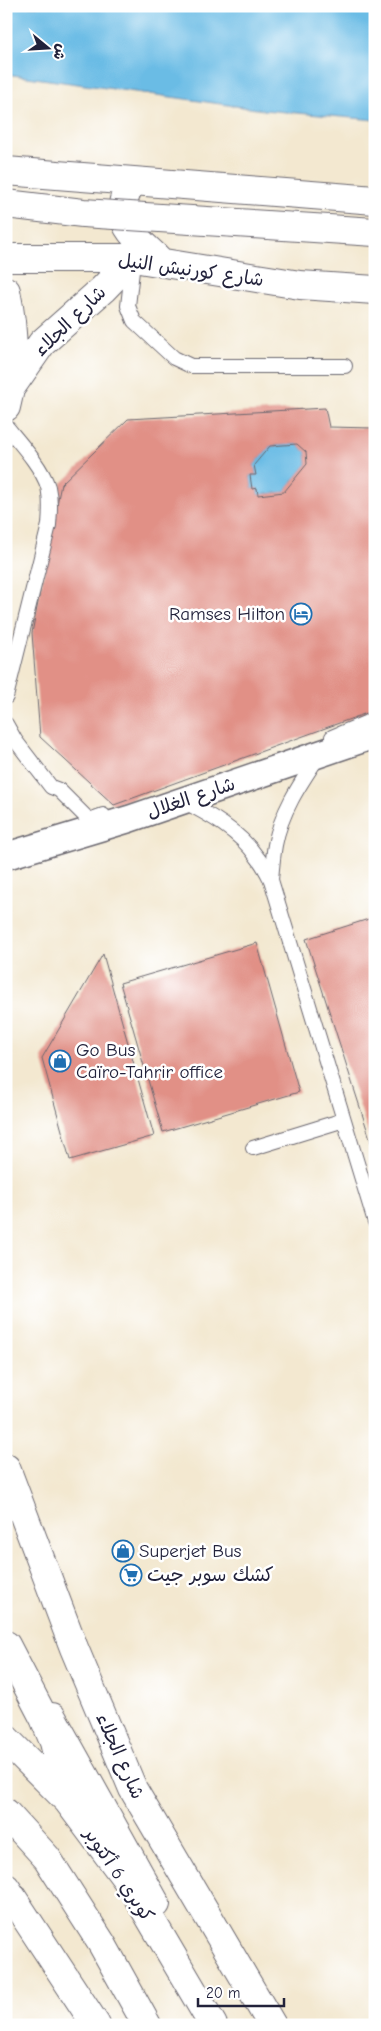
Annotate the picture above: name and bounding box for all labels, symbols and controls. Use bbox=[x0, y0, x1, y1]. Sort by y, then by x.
north arrow bbox=[22, 22, 72, 72]
text: ش bbox=[49, 42, 70, 62]
street label: شارع كورنيش النيل bbox=[117, 249, 265, 293]
street label: شارع الجلاء bbox=[29, 281, 112, 362]
hotel icon: Ramses Hilton bbox=[289, 602, 313, 626]
place label: Ramses Hilton bbox=[169, 603, 285, 625]
street label: شارع الغلال bbox=[144, 773, 239, 825]
place label: Go Bus Caïro-Tahrir office bbox=[76, 1039, 223, 1083]
shop icon: Go Bus Caïro-Tahrir office bbox=[48, 1049, 72, 1073]
shop icon: Superjet Bus bbox=[111, 1539, 135, 1563]
place label: Superjet Bus bbox=[139, 1540, 242, 1562]
supermarket icon: كشك سوبر جيت bbox=[119, 1563, 143, 1587]
place label: كشك سوبر جيت bbox=[147, 1564, 274, 1586]
street label: شارع الجلاء bbox=[89, 1710, 149, 1803]
street label: كوبري 6 أكتوبر bbox=[76, 1822, 158, 1928]
scale bar bbox=[198, 1976, 285, 2008]
text: 20 m bbox=[206, 1984, 240, 2002]

